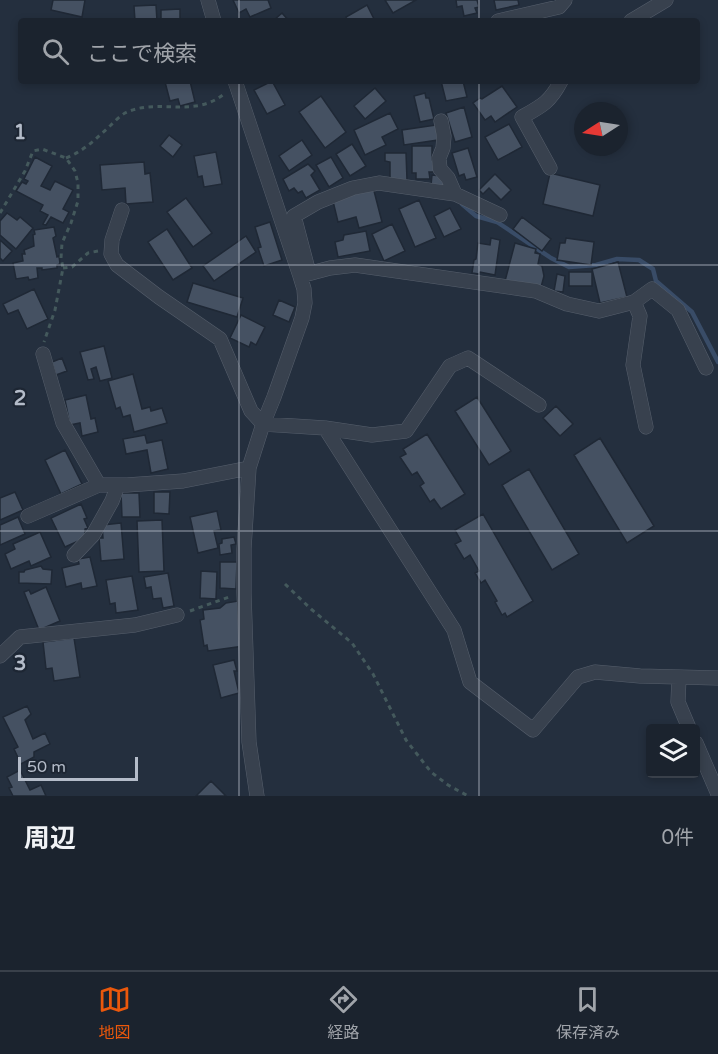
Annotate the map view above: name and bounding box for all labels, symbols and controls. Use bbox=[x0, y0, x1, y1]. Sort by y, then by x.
search box bbox=[18, 18, 700, 84]
icon: search bbox=[39, 35, 72, 68]
text: ここで検索 bbox=[87, 41, 197, 67]
north arrow bbox=[574, 102, 628, 156]
text: 1 bbox=[14, 121, 26, 145]
text: 2 bbox=[14, 387, 26, 411]
text: 3 bbox=[14, 652, 26, 676]
map controls bbox=[646, 724, 700, 778]
button: layers bbox=[646, 724, 700, 778]
scale bar bbox=[18, 754, 138, 782]
text: 50 m bbox=[27, 757, 66, 777]
text: 周辺 bbox=[24, 823, 76, 854]
text: 0件 bbox=[661, 826, 694, 850]
tab: 地図 bbox=[98, 983, 131, 1043]
tab: 経路 bbox=[327, 983, 360, 1043]
tab: 保存済み bbox=[556, 983, 620, 1043]

